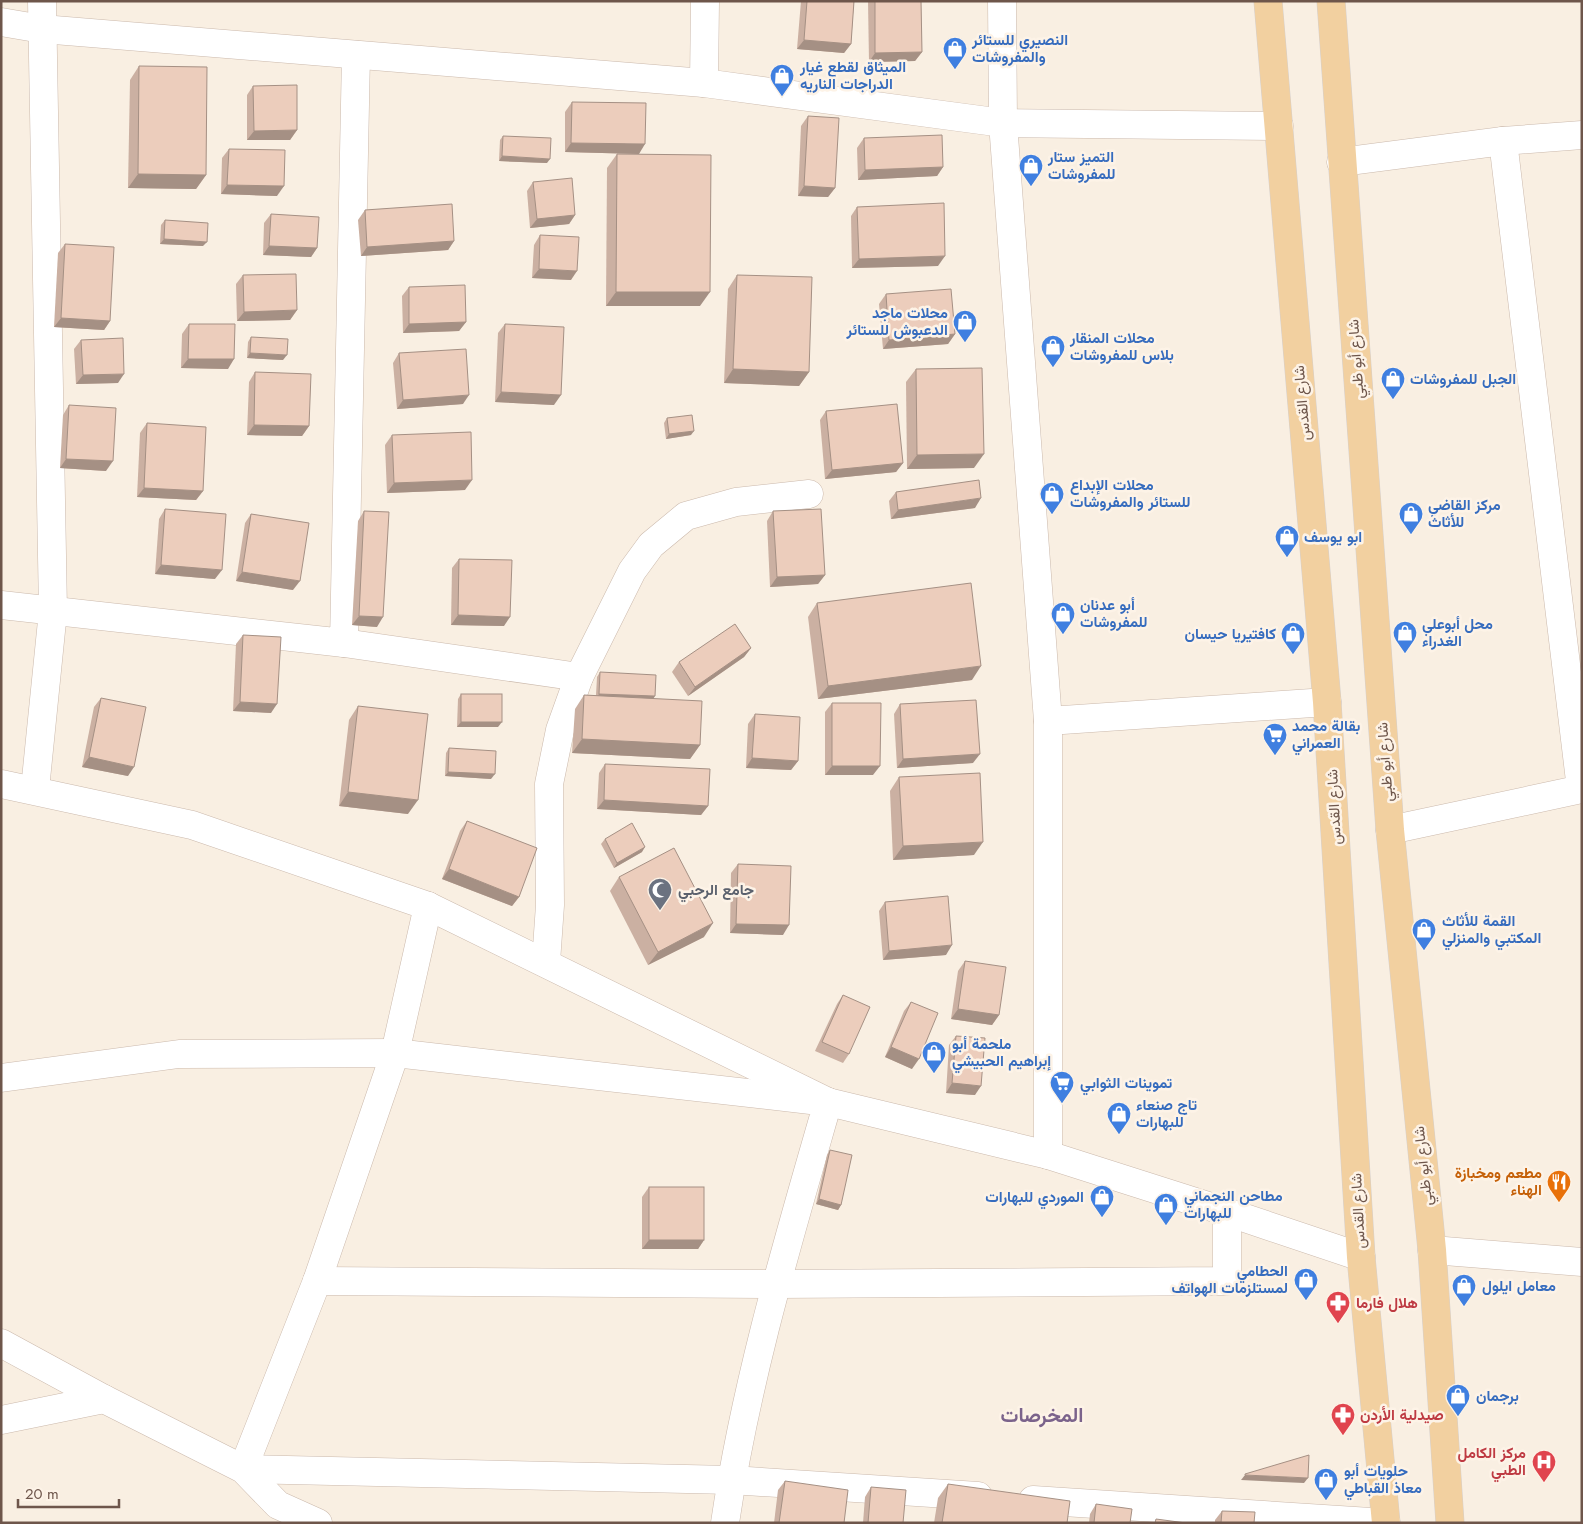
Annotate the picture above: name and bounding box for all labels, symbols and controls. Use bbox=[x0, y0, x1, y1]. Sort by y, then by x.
place label: النصيري للستائر والمفروشات bbox=[971, 29, 1068, 68]
shop icon: النصيري للستائر والمفروشات bbox=[942, 36, 968, 70]
place label: الميثاق لقطع غيار الدراجات الناريه bbox=[799, 56, 906, 95]
shop icon: الميثاق لقطع غيار الدراجات الناريه bbox=[769, 63, 795, 97]
place label: التميز ستار للمفروشات bbox=[1047, 146, 1116, 185]
shop icon: التميز ستار للمفروشات bbox=[1018, 153, 1044, 187]
place label: محلات ماجد الدعبوش للستائر bbox=[845, 302, 948, 341]
shop icon: محلات ماجد الدعبوش للستائر bbox=[952, 309, 978, 343]
street label: شارع أبو ظبي bbox=[1342, 318, 1372, 400]
place label: محلات المنقار بلاس للمفروشات bbox=[1069, 327, 1174, 366]
shop icon: محلات المنقار بلاس للمفروشات bbox=[1040, 334, 1066, 368]
street label: شارع القدس bbox=[1288, 364, 1316, 442]
shop icon: الجبل للمفروشات bbox=[1380, 366, 1406, 400]
place label: الجبل للمفروشات bbox=[1410, 368, 1516, 390]
place label: محلات الإبداع للستائر والمفروشات bbox=[1070, 474, 1191, 513]
shop icon: محلات الإبداع للستائر والمفروشات bbox=[1039, 481, 1065, 515]
place label: مركز القاضي للأثاث bbox=[1428, 494, 1501, 533]
shop icon: مركز القاضي للأثاث bbox=[1398, 501, 1424, 535]
shop icon: ابو يوسف bbox=[1274, 524, 1300, 558]
place label: ابو يوسف bbox=[1304, 526, 1362, 548]
place label: أبو عدنان للمفروشات bbox=[1080, 594, 1148, 633]
shop icon: أبو عدنان للمفروشات bbox=[1050, 601, 1076, 635]
place label: محل أبوعلي الغدراء bbox=[1422, 613, 1493, 652]
shop icon: محل أبوعلي الغدراء bbox=[1392, 620, 1418, 654]
shop icon: كافتيريا حيسان bbox=[1280, 621, 1306, 655]
place label: كافتيريا حيسان bbox=[1184, 623, 1276, 645]
place label: بقالة محمد العمراني bbox=[1292, 715, 1360, 756]
street label: شارع أبو ظبي bbox=[1371, 721, 1401, 803]
supermarket icon: بقالة محمد العمراني bbox=[1262, 722, 1288, 756]
street label: شارع القدس bbox=[1321, 768, 1347, 845]
mosque icon: جامع الرحبي bbox=[647, 877, 673, 911]
place label: جامع الرحبي bbox=[678, 879, 754, 903]
place label: القمة للأثاث المكتبي والمنزلي bbox=[1442, 910, 1541, 951]
shop icon: القمة للأثاث المكتبي والمنزلي bbox=[1411, 917, 1437, 951]
place label: ملحمة أبو إبراهيم الحبيشي bbox=[952, 1033, 1051, 1074]
shop icon: ملحمة أبو إبراهيم الحبيشي bbox=[921, 1040, 947, 1074]
supermarket icon: تموينات الثوابي bbox=[1049, 1070, 1075, 1104]
place label: تموينات الثوابي bbox=[1080, 1072, 1173, 1096]
place label: تاج صنعاء للبهارات bbox=[1136, 1094, 1197, 1133]
shop icon: تاج صنعاء للبهارات bbox=[1106, 1101, 1132, 1135]
street label: شارع أبو ظبي bbox=[1408, 1125, 1440, 1207]
place label: مطعم ومخبازة الهناء bbox=[1455, 1162, 1542, 1201]
restaurant icon: مطعم ومخبازة الهناء bbox=[1546, 1169, 1572, 1203]
street label: شارع القدس bbox=[1345, 1172, 1371, 1249]
shop icon: الموردي للبهارات bbox=[1089, 1184, 1115, 1218]
place label: مطاحن النجماني للبهارات bbox=[1184, 1185, 1283, 1224]
place label: الموردي للبهارات bbox=[985, 1186, 1084, 1210]
shop icon: مطاحن النجماني للبهارات bbox=[1153, 1192, 1179, 1226]
place label: الحطامي لمستلزمات الهواتف bbox=[1171, 1260, 1288, 1299]
shop icon: الحطامي لمستلزمات الهواتف bbox=[1293, 1267, 1319, 1301]
shop icon: معامل ايلول bbox=[1451, 1273, 1477, 1307]
place label: معامل ايلول bbox=[1482, 1275, 1556, 1297]
pharmacy icon: هلال فارما bbox=[1325, 1290, 1351, 1324]
place label: هلال فارما bbox=[1356, 1292, 1418, 1314]
shop icon: برجمان bbox=[1445, 1383, 1471, 1417]
place label: برجمان bbox=[1476, 1385, 1519, 1407]
district label: المخرصات bbox=[1001, 1401, 1084, 1430]
pharmacy icon: صيدلية الأردن bbox=[1330, 1402, 1356, 1436]
place label: صيدلية الأردن bbox=[1360, 1404, 1444, 1426]
place label: مركز الكامل الطبي bbox=[1458, 1442, 1526, 1483]
hospital icon: مركز الكامل الطبي bbox=[1531, 1449, 1557, 1483]
place label: حلويات أبو معاذ القباطي bbox=[1344, 1460, 1422, 1501]
shop icon: حلويات أبو معاذ القباطي bbox=[1313, 1467, 1339, 1501]
scale bar bbox=[18, 1476, 119, 1508]
text: 20 m bbox=[25, 1483, 59, 1505]

